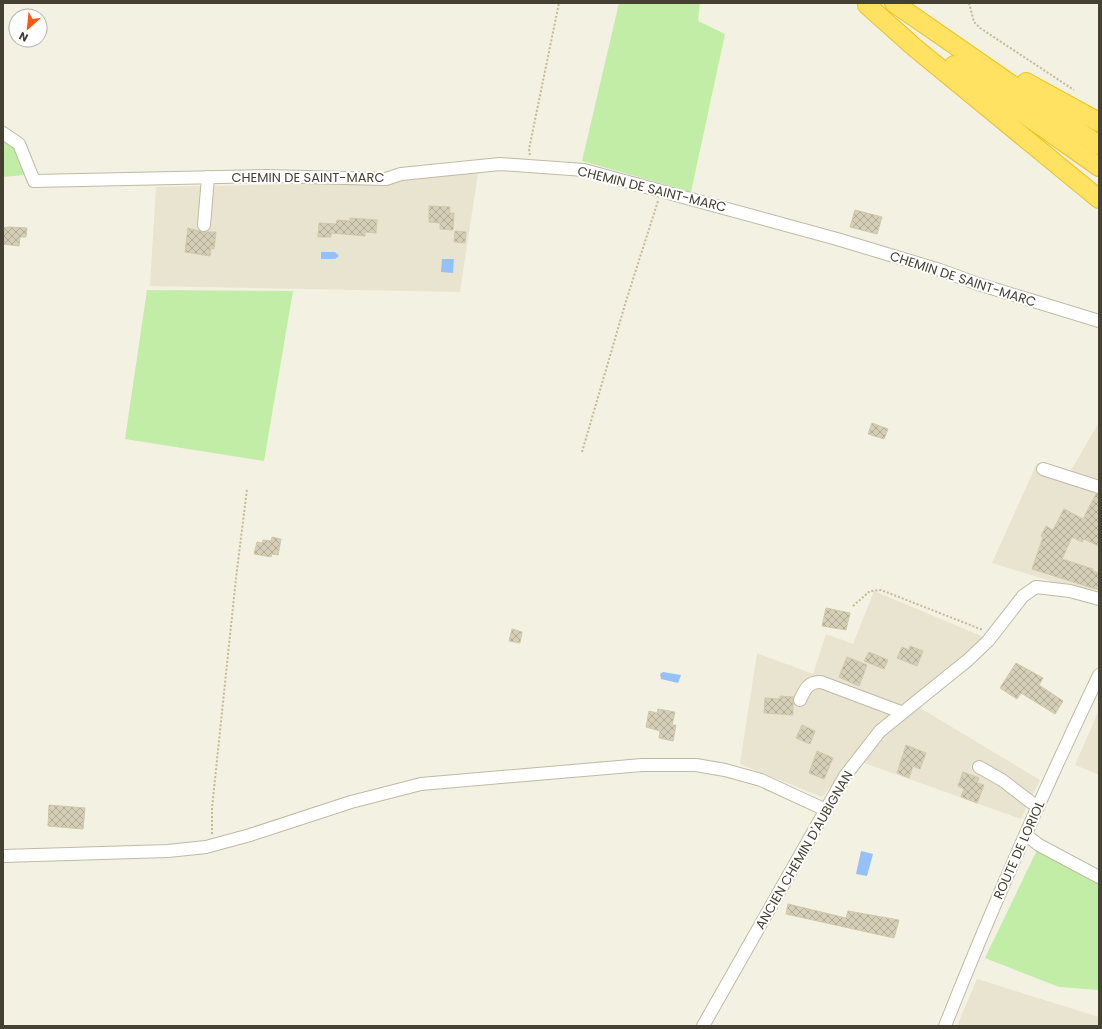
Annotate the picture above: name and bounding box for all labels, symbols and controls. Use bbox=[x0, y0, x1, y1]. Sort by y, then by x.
north arrow bbox=[8, 8, 48, 48]
text: N bbox=[16, 28, 31, 46]
street label: CHEMIN DE SAINT-MARC bbox=[576, 161, 728, 217]
street label: CHEMIN DE SAINT-MARC bbox=[232, 168, 384, 187]
street label: CHEMIN DE SAINT-MARC bbox=[887, 246, 1039, 312]
street label: ANCIEN CHEMIN D'AUBIGNAN bbox=[751, 767, 857, 933]
street label: ROUTE DE LORIOL bbox=[989, 797, 1049, 902]

